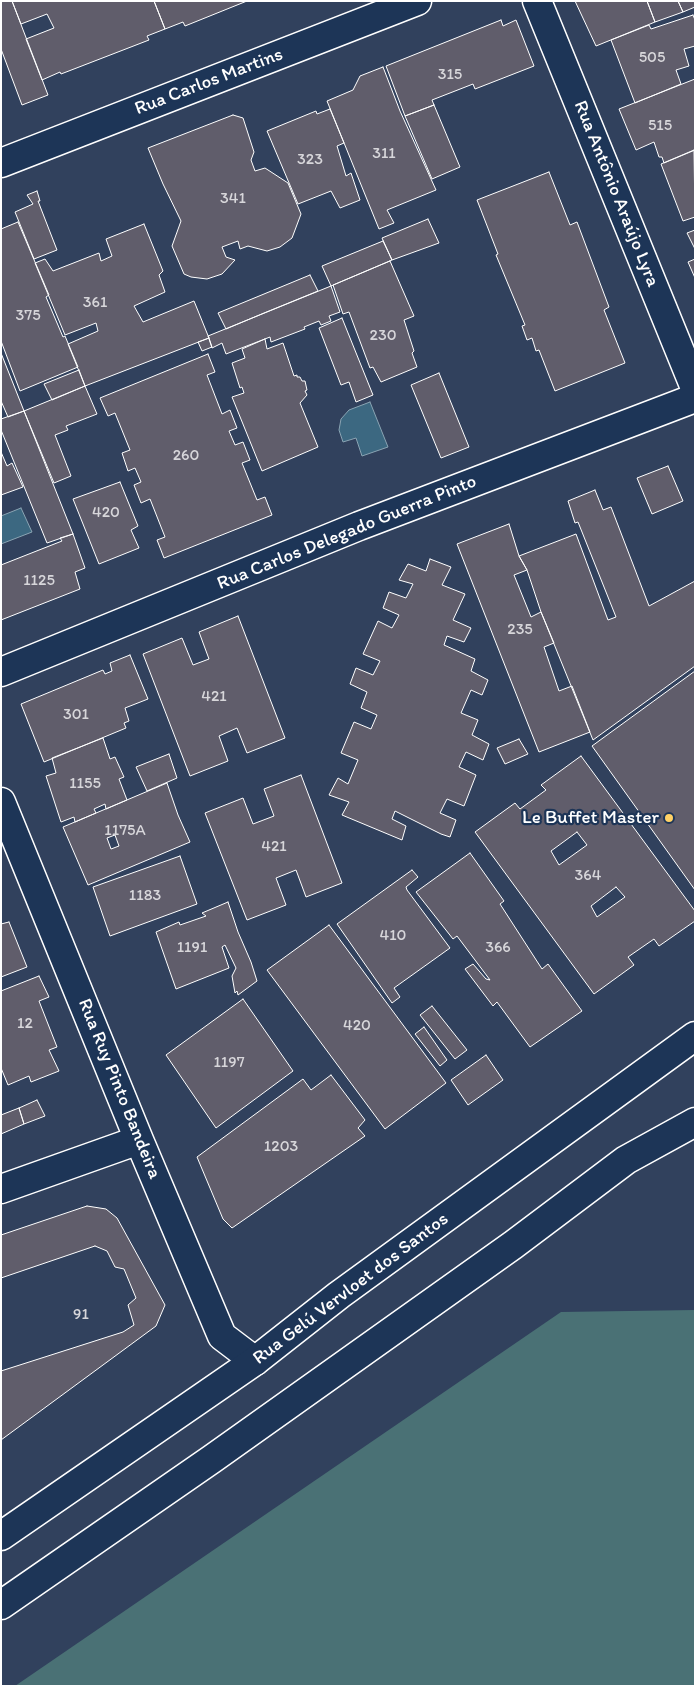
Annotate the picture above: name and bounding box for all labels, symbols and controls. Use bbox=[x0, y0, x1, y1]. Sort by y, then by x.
street label: Rua Carlos Martins bbox=[132, 43, 286, 121]
house number: 505 bbox=[639, 48, 665, 68]
house number: 315 bbox=[438, 65, 462, 85]
street label: Rua Antônio Araújo Lyra bbox=[568, 98, 664, 290]
house number: 515 bbox=[648, 116, 672, 136]
house number: 311 bbox=[372, 144, 396, 164]
house number: 323 bbox=[297, 150, 323, 170]
house number: 341 bbox=[220, 189, 246, 209]
house number: 361 bbox=[83, 293, 107, 313]
house number: 375 bbox=[15, 306, 41, 326]
house number: 230 bbox=[370, 326, 396, 346]
house number: 260 bbox=[173, 446, 199, 466]
street label: Rua Carlos Delegado Guerra Pinto bbox=[214, 470, 480, 596]
house number: 420 bbox=[92, 503, 120, 523]
house number: 1125 bbox=[23, 571, 55, 591]
house number: 235 bbox=[507, 620, 533, 640]
house number: 421 bbox=[201, 687, 227, 707]
house number: 301 bbox=[63, 705, 89, 725]
house number: 1155 bbox=[69, 774, 101, 794]
place label: Le Buffet Master bbox=[522, 807, 659, 829]
marker: Le Buffet Master bbox=[663, 812, 675, 824]
house number: 1175A bbox=[104, 821, 146, 841]
house number: 421 bbox=[261, 837, 287, 857]
house number: 364 bbox=[575, 866, 601, 886]
house number: 1183 bbox=[129, 886, 161, 906]
house number: 410 bbox=[380, 926, 406, 946]
house number: 1191 bbox=[177, 938, 207, 958]
house number: 366 bbox=[485, 938, 511, 958]
street label: Rua Ruy Pinto Bandeira bbox=[72, 995, 166, 1183]
house number: 12 bbox=[17, 1014, 33, 1034]
house number: 420 bbox=[343, 1016, 371, 1036]
house number: 1197 bbox=[213, 1053, 245, 1073]
house number: 1203 bbox=[264, 1137, 298, 1157]
street label: Rua Gelú Vervloet dos Santos bbox=[249, 1208, 453, 1370]
house number: 91 bbox=[73, 1305, 89, 1325]

